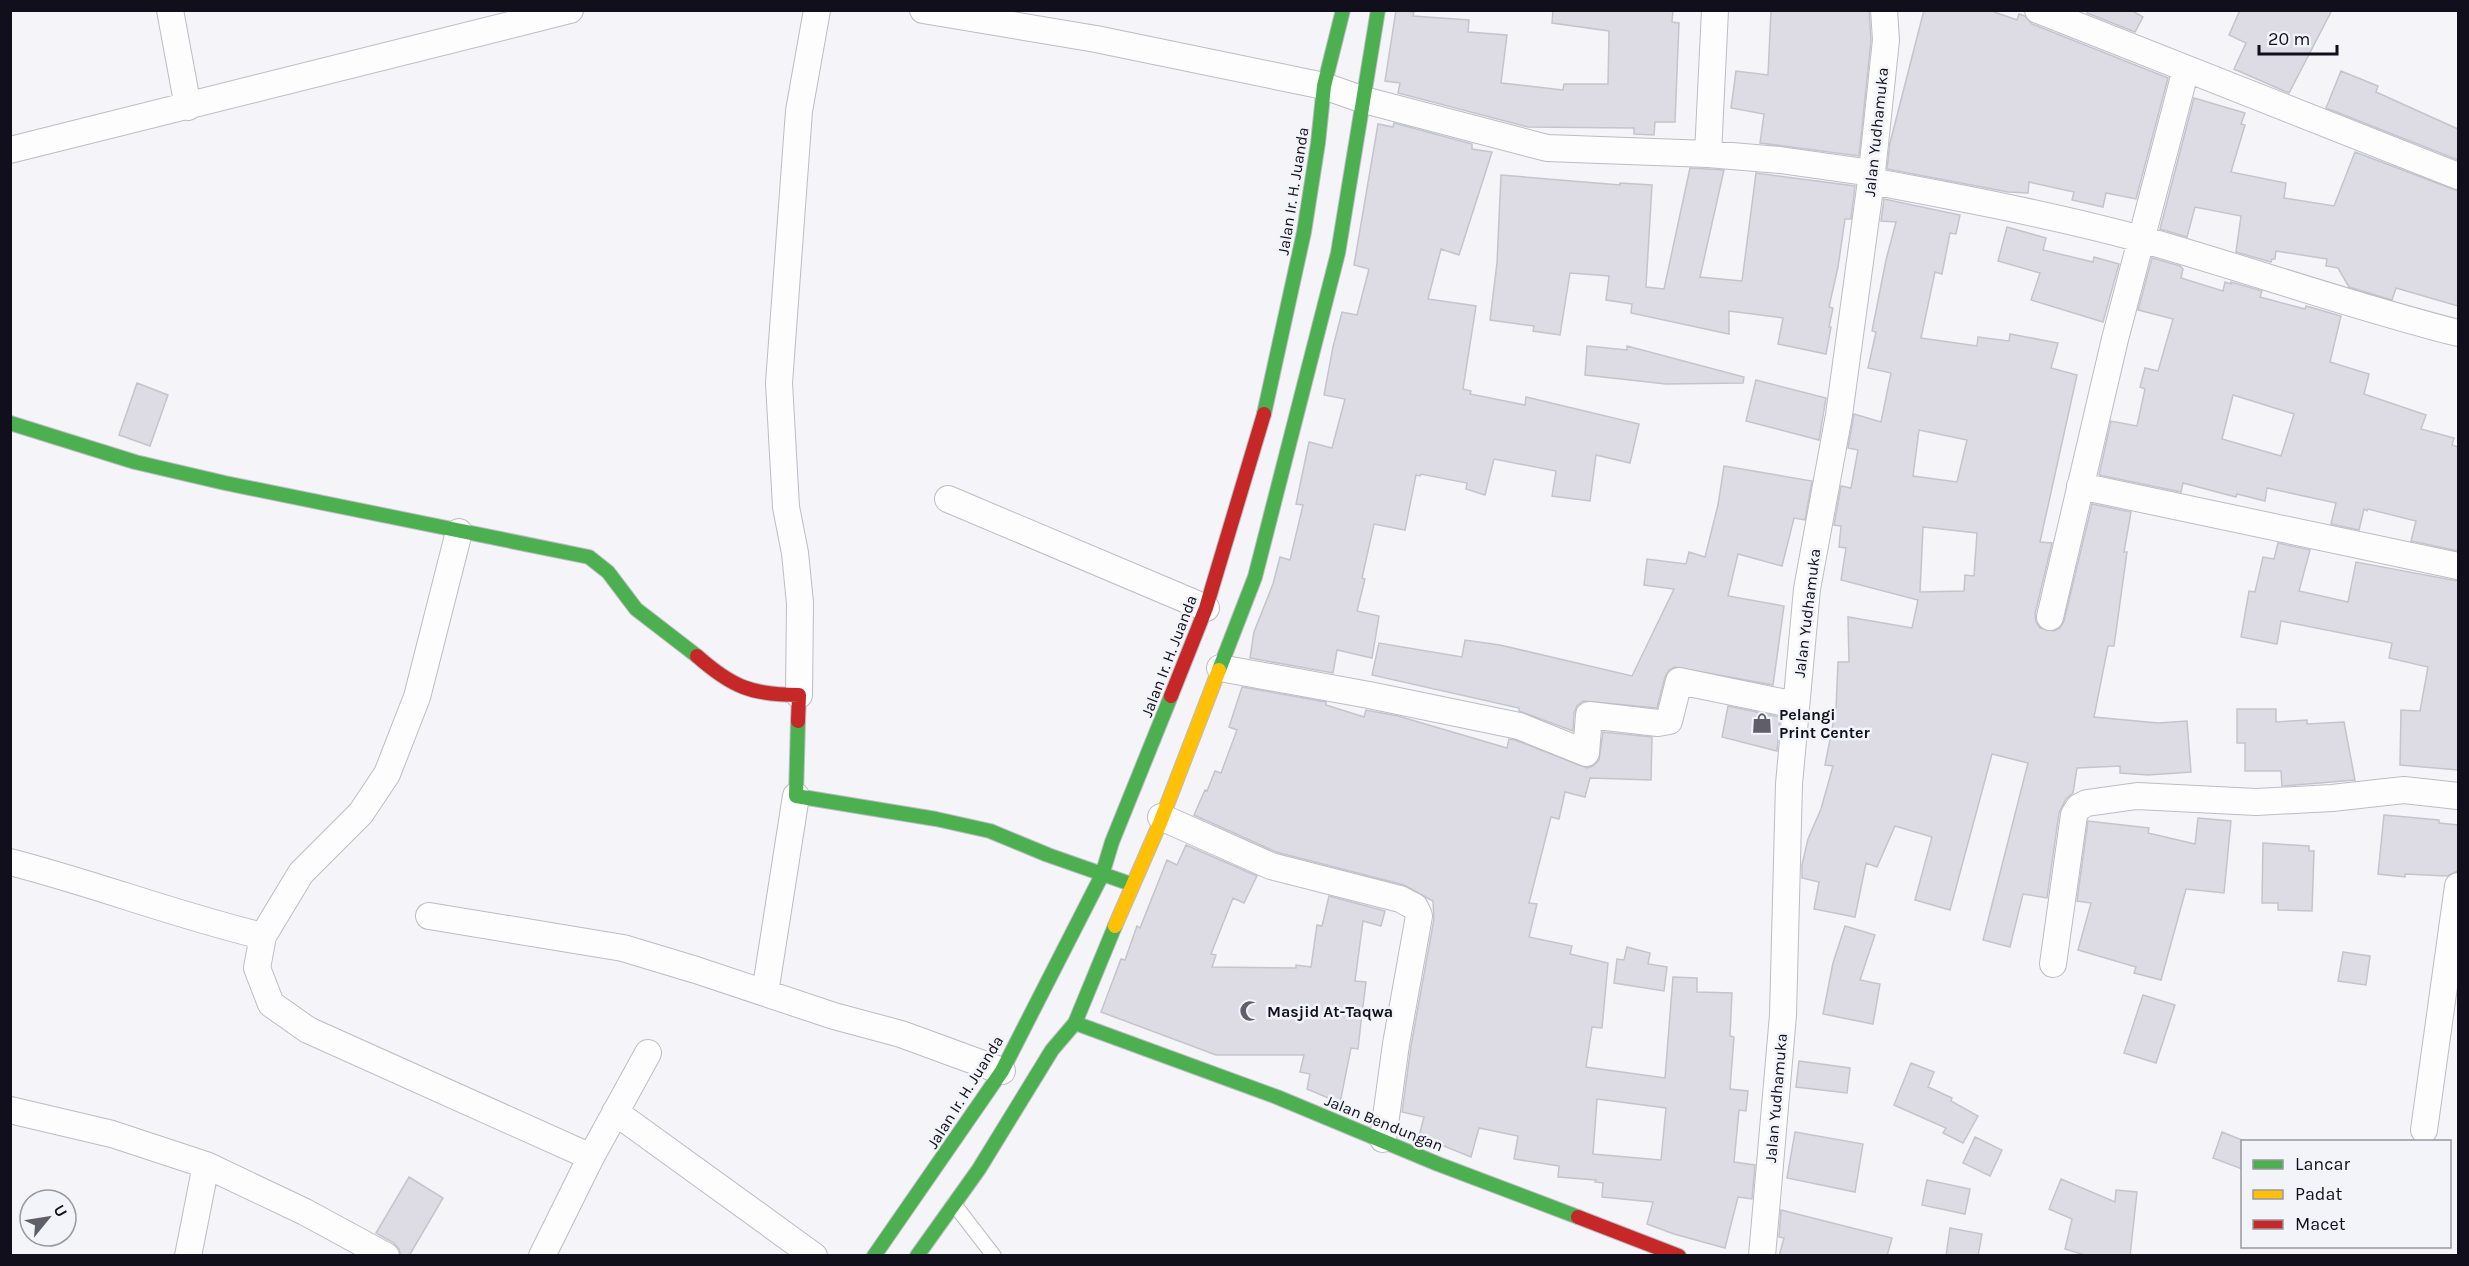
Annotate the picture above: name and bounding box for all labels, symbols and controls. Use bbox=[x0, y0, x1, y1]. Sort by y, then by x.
scale bar bbox=[2259, 18, 2337, 56]
text: 20 m bbox=[2268, 28, 2310, 50]
street label: Jalan Yudhamuka bbox=[1860, 66, 1892, 198]
street label: Jalan Ir. H. Juanda bbox=[1274, 126, 1312, 256]
street label: Jalan Yudhamuka bbox=[1790, 547, 1824, 679]
street label: Jalan Ir. H. Juanda bbox=[1137, 592, 1201, 720]
place label: Pelangi Print Center bbox=[1779, 705, 1871, 742]
shop icon: Pelangi Print Center bbox=[1750, 711, 1774, 735]
mosque icon: Masjid At-Taqwa bbox=[1238, 999, 1262, 1023]
place label: Masjid At-Taqwa bbox=[1267, 1002, 1393, 1021]
street label: Jalan Ir. H. Juanda bbox=[923, 1032, 1007, 1152]
street label: Jalan Yudhamuka bbox=[1761, 1033, 1791, 1163]
street label: Jalan Bendungan bbox=[1322, 1091, 1446, 1155]
legend bbox=[2241, 1140, 2451, 1248]
text: Lancar bbox=[2295, 1153, 2350, 1175]
text: Padat bbox=[2295, 1183, 2342, 1205]
north arrow bbox=[18, 1188, 78, 1248]
text: U bbox=[50, 1201, 72, 1220]
text: Macet bbox=[2295, 1213, 2346, 1235]

